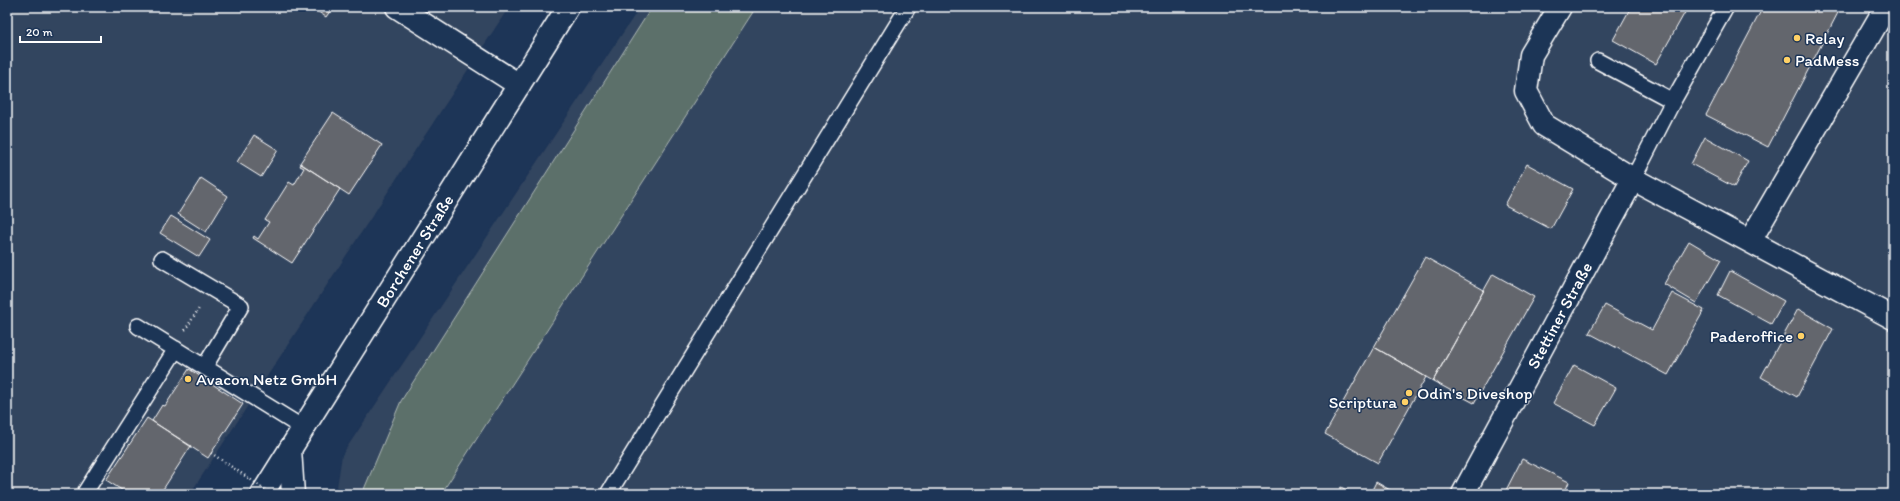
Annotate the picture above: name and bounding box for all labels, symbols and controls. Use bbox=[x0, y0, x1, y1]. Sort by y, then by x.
scale bar bbox=[20, 18, 101, 44]
text: 20 m bbox=[26, 25, 53, 39]
place label: Relay bbox=[1805, 28, 1844, 48]
marker: Relay bbox=[1792, 33, 1802, 43]
place label: PadMess bbox=[1795, 50, 1859, 70]
marker: PadMess bbox=[1782, 55, 1792, 65]
street label: Borchener Straße bbox=[372, 191, 458, 311]
street label: Stettiner Straße bbox=[1523, 259, 1596, 372]
place label: Paderoffice bbox=[1710, 326, 1793, 346]
marker: Paderoffice bbox=[1796, 331, 1806, 341]
place label: Avacon Netz GmbH bbox=[196, 369, 337, 389]
marker: Avacon Netz GmbH bbox=[183, 374, 193, 384]
place label: Odin's Diveshop bbox=[1417, 383, 1533, 403]
marker: Odin's Diveshop bbox=[1404, 388, 1414, 398]
place label: Scriptura bbox=[1329, 392, 1397, 412]
marker: Scriptura bbox=[1400, 397, 1410, 407]

